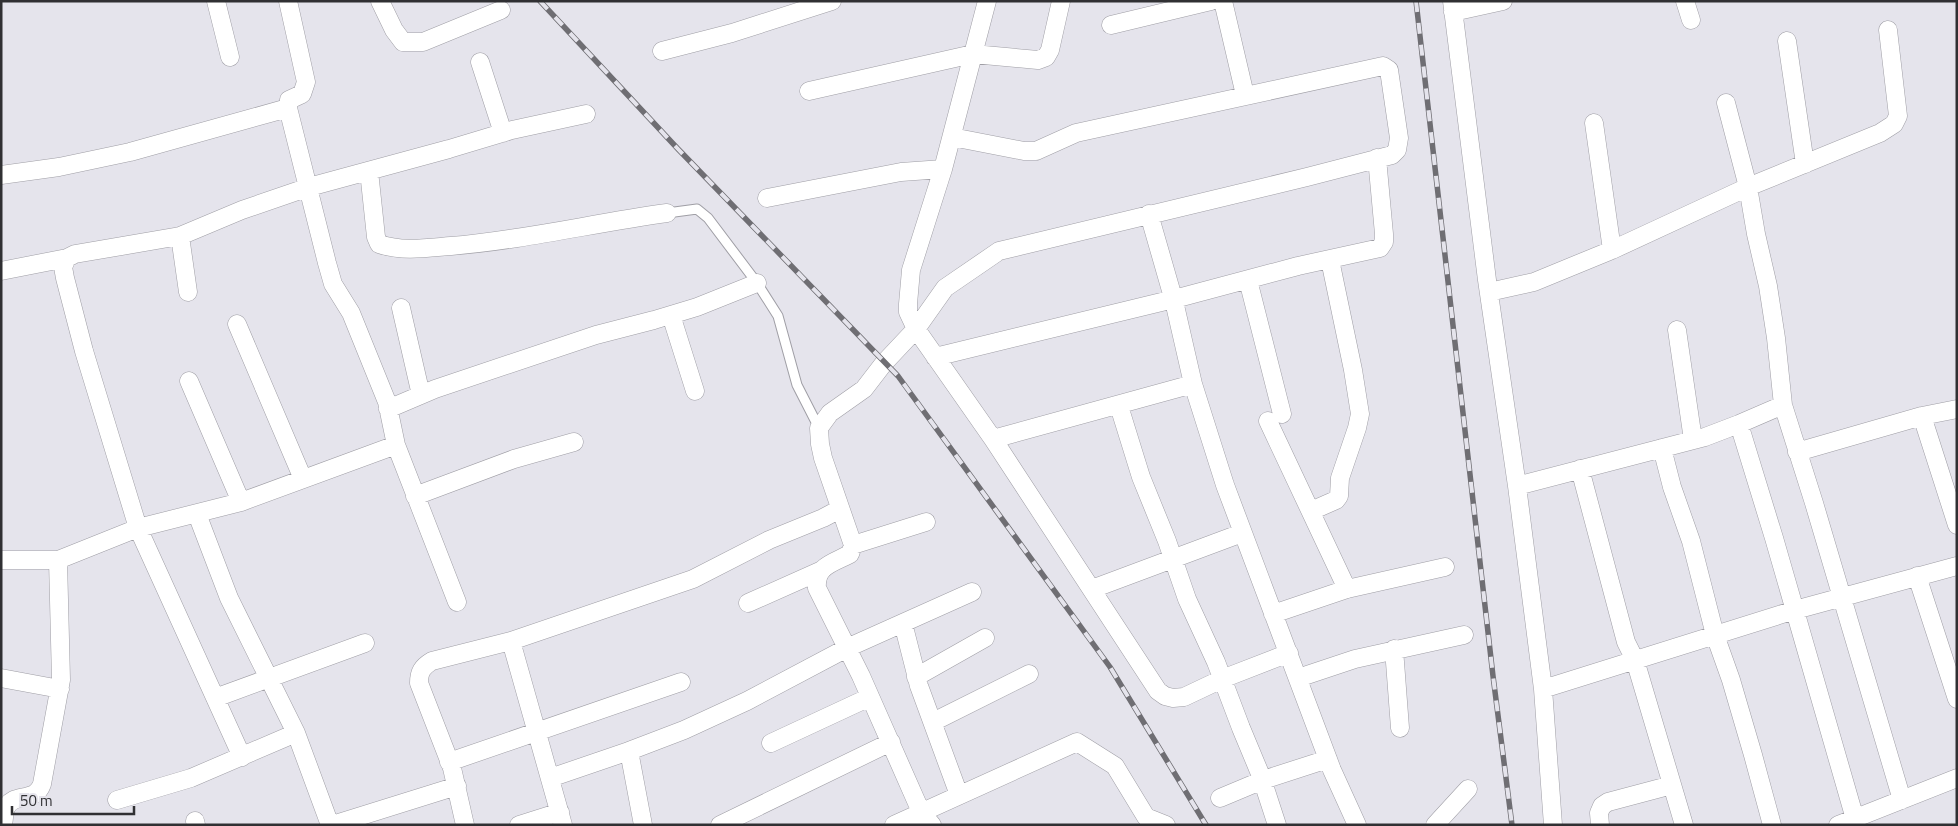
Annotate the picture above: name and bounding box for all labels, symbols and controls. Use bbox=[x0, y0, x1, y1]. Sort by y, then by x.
scale bar bbox=[12, 784, 135, 816]
text: 50 m bbox=[20, 789, 53, 812]

